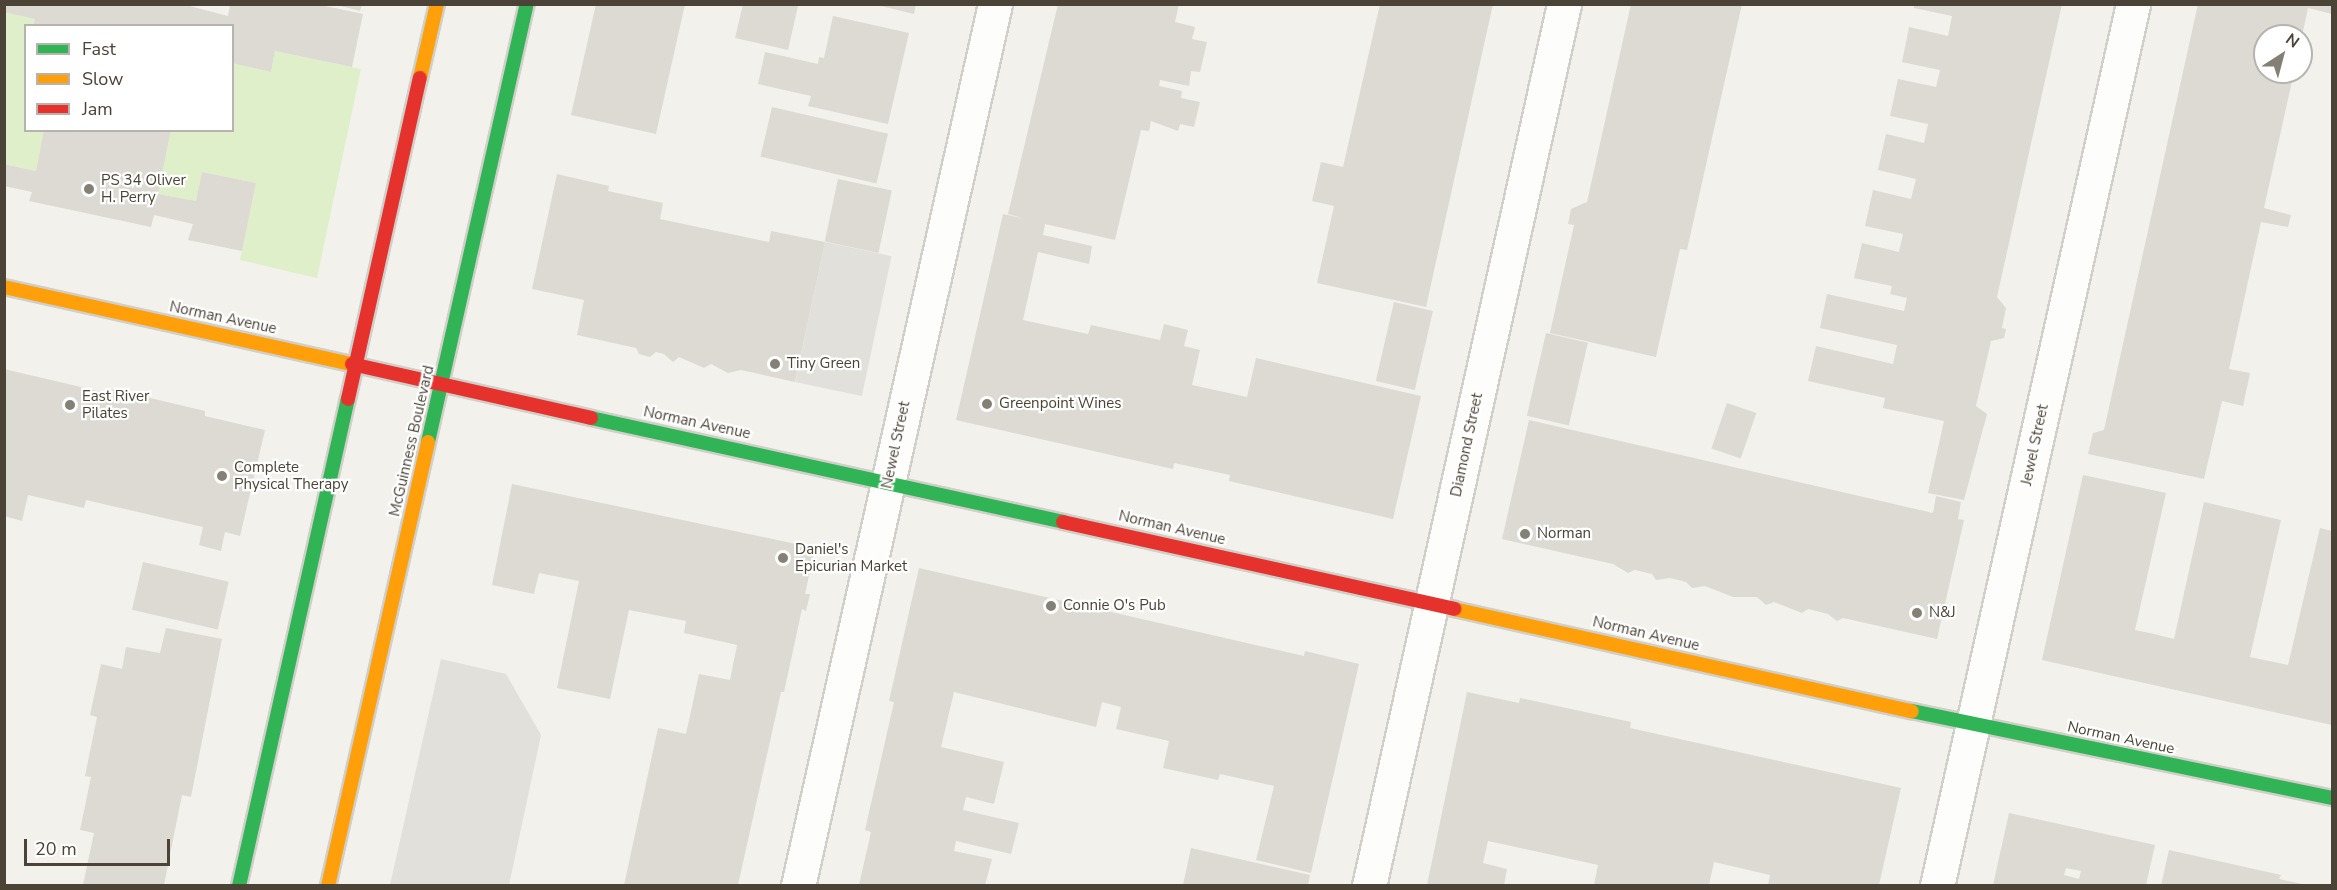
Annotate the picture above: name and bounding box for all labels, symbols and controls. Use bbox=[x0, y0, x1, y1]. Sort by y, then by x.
legend bbox=[24, 24, 234, 132]
north arrow bbox=[2253, 24, 2313, 84]
text: N bbox=[2281, 29, 2304, 53]
text: Fast bbox=[82, 37, 116, 61]
text: Slow bbox=[82, 67, 123, 91]
text: Jam bbox=[82, 97, 113, 121]
place label: PS 34 Oliver H. Perry bbox=[101, 171, 186, 206]
marker: PS 34 Oliver H. Perry bbox=[82, 182, 96, 196]
street label: Norman Avenue bbox=[168, 298, 278, 338]
place label: Tiny Green bbox=[787, 355, 860, 373]
marker: Tiny Green bbox=[768, 357, 782, 371]
street label: McGuinness Boulevard bbox=[386, 364, 438, 518]
place label: East River Pilates bbox=[82, 387, 149, 422]
street label: Diamond Street bbox=[1447, 391, 1487, 499]
place label: Greenpoint Wines bbox=[999, 395, 1122, 413]
marker: Greenpoint Wines bbox=[980, 397, 994, 411]
marker: East River Pilates bbox=[63, 398, 77, 412]
street label: Newel Street bbox=[878, 400, 914, 490]
street label: Norman Avenue bbox=[642, 403, 752, 443]
street label: Jewel Street bbox=[2018, 403, 2052, 487]
place label: Complete Physical Therapy bbox=[234, 458, 348, 493]
marker: Complete Physical Therapy bbox=[215, 469, 229, 483]
street label: Norman Avenue bbox=[1117, 507, 1227, 549]
place label: Norman bbox=[1537, 525, 1591, 543]
marker: Norman bbox=[1518, 527, 1532, 541]
place label: Daniel's Epicurian Market bbox=[795, 540, 907, 575]
marker: Daniel's Epicurian Market bbox=[776, 551, 790, 565]
place label: Connie O's Pub bbox=[1063, 597, 1166, 615]
marker: Connie O's Pub bbox=[1044, 599, 1058, 613]
place label: N&J bbox=[1929, 604, 1956, 622]
marker: N&J bbox=[1910, 606, 1924, 620]
street label: Norman Avenue bbox=[1591, 613, 1701, 655]
street label: Norman Avenue bbox=[2066, 718, 2176, 758]
scale bar bbox=[27, 827, 172, 865]
text: 20 m bbox=[35, 837, 77, 861]

